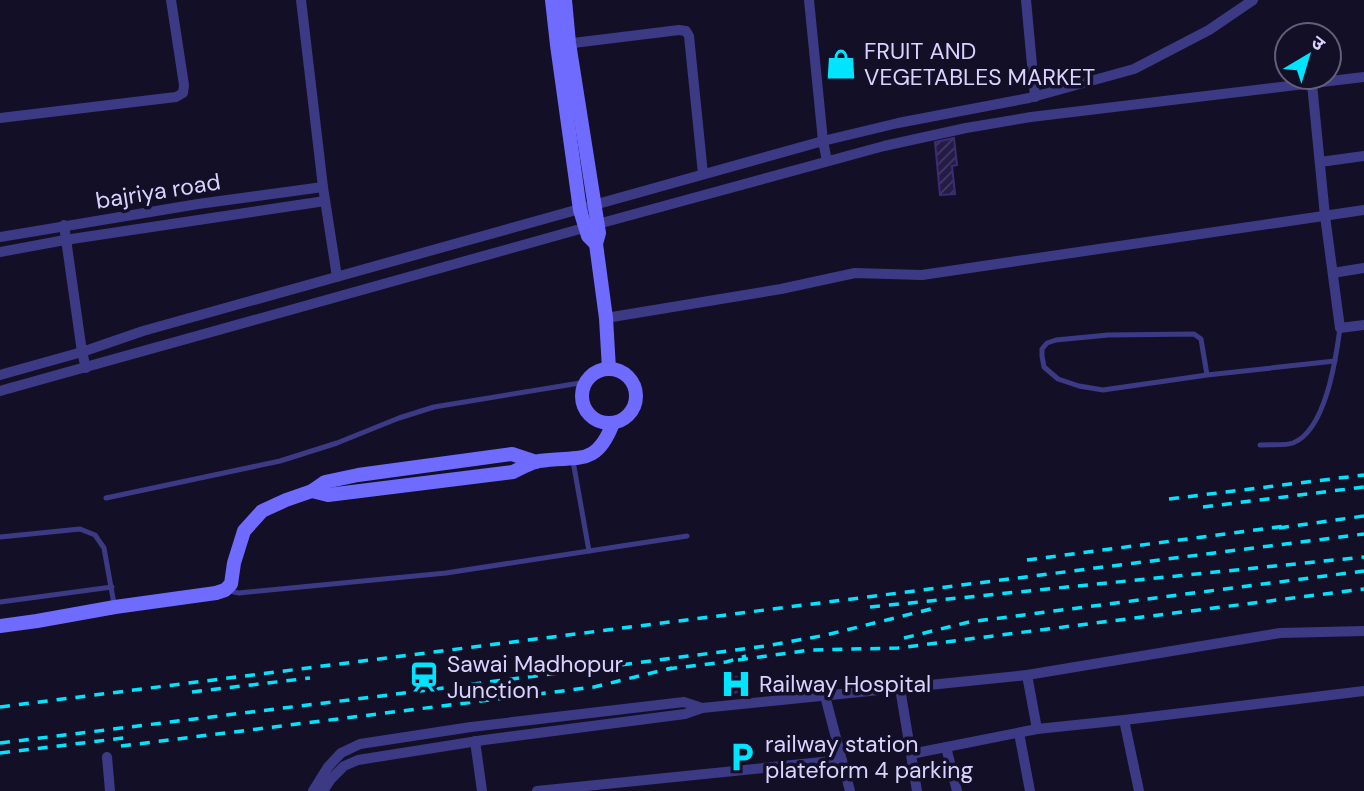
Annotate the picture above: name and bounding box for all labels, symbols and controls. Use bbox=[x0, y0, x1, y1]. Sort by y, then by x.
north arrow bbox=[1273, 21, 1343, 91]
text: उ bbox=[1306, 30, 1331, 57]
place label: FRUIT AND VEGETABLES MARKET bbox=[864, 36, 1095, 92]
shop icon: FRUIT AND VEGETABLES MARKET bbox=[824, 47, 858, 81]
street label: bajriya road bbox=[93, 166, 223, 216]
place label: Sawai Madhopur Junction bbox=[447, 649, 623, 705]
station icon: Sawai Madhopur Junction bbox=[407, 660, 441, 694]
hospital icon: Railway Hospital bbox=[719, 667, 753, 701]
place label: Railway Hospital bbox=[759, 669, 931, 699]
place label: railway station plateform 4 parking bbox=[765, 729, 973, 785]
parking icon: railway station plateform 4 parking bbox=[725, 740, 759, 774]

